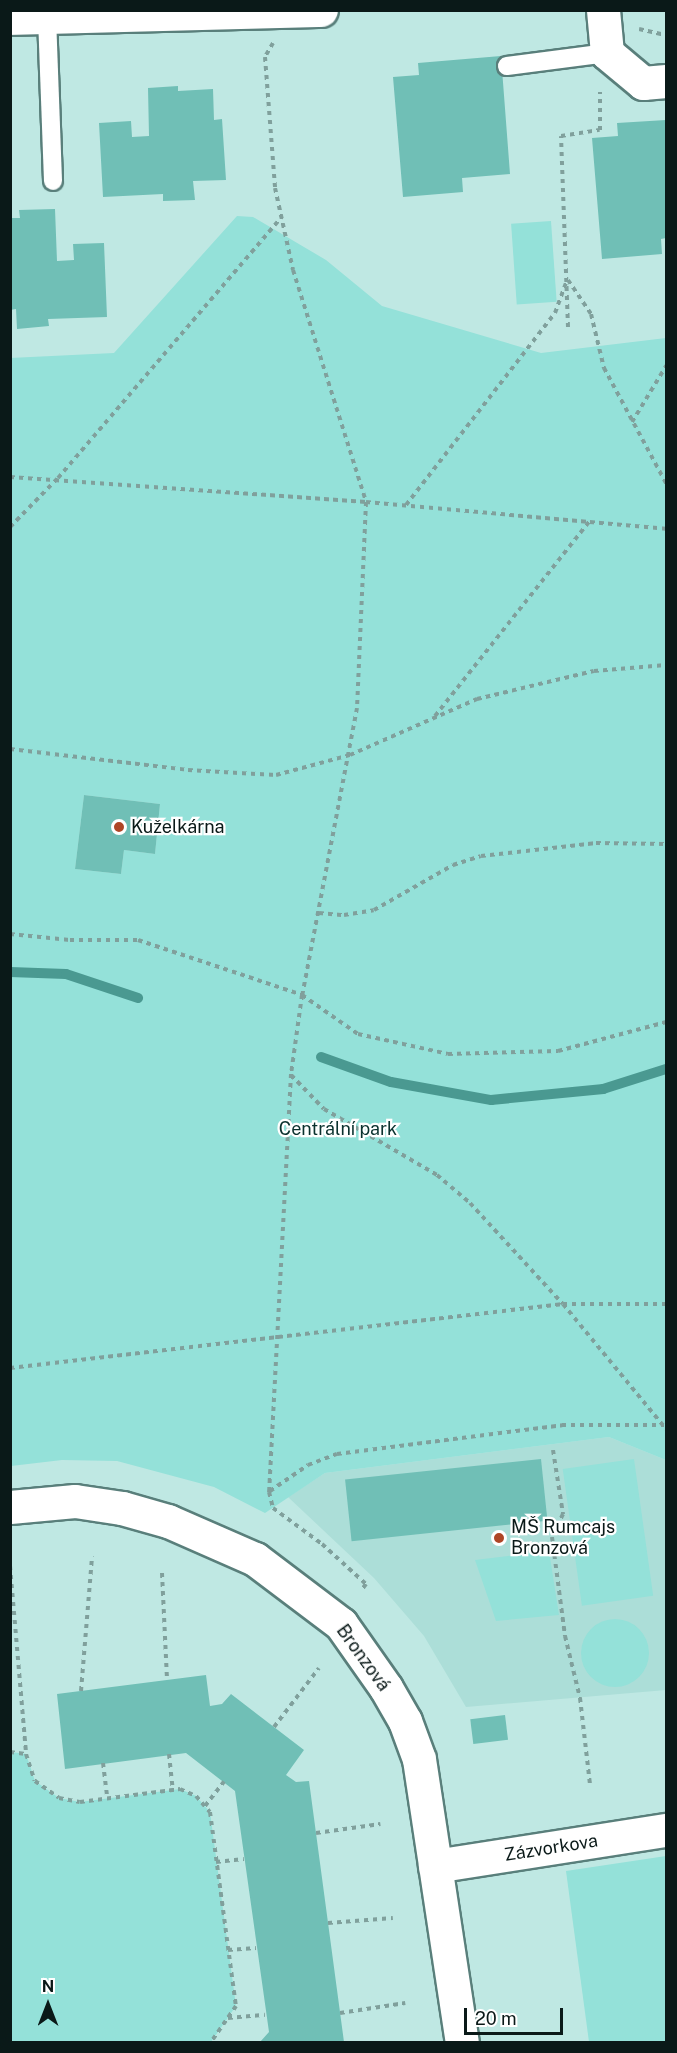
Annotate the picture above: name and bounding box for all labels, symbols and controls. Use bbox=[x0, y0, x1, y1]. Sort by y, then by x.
place label: Kuželkárna bbox=[131, 816, 224, 838]
marker: Kuželkárna bbox=[112, 820, 126, 834]
park label: Centrální park bbox=[279, 1118, 397, 1140]
place label: MŠ Rumcajs Bronzová bbox=[511, 1517, 615, 1559]
marker: MŠ Rumcajs Bronzová bbox=[492, 1531, 506, 1545]
street label: Bronzová bbox=[332, 1621, 394, 1695]
street label: Zázvorkova bbox=[503, 1830, 599, 1866]
north arrow bbox=[18, 1975, 78, 2035]
text: N bbox=[42, 1977, 54, 1996]
scale bar bbox=[467, 1996, 566, 2034]
text: 20 m bbox=[475, 2008, 517, 2029]

